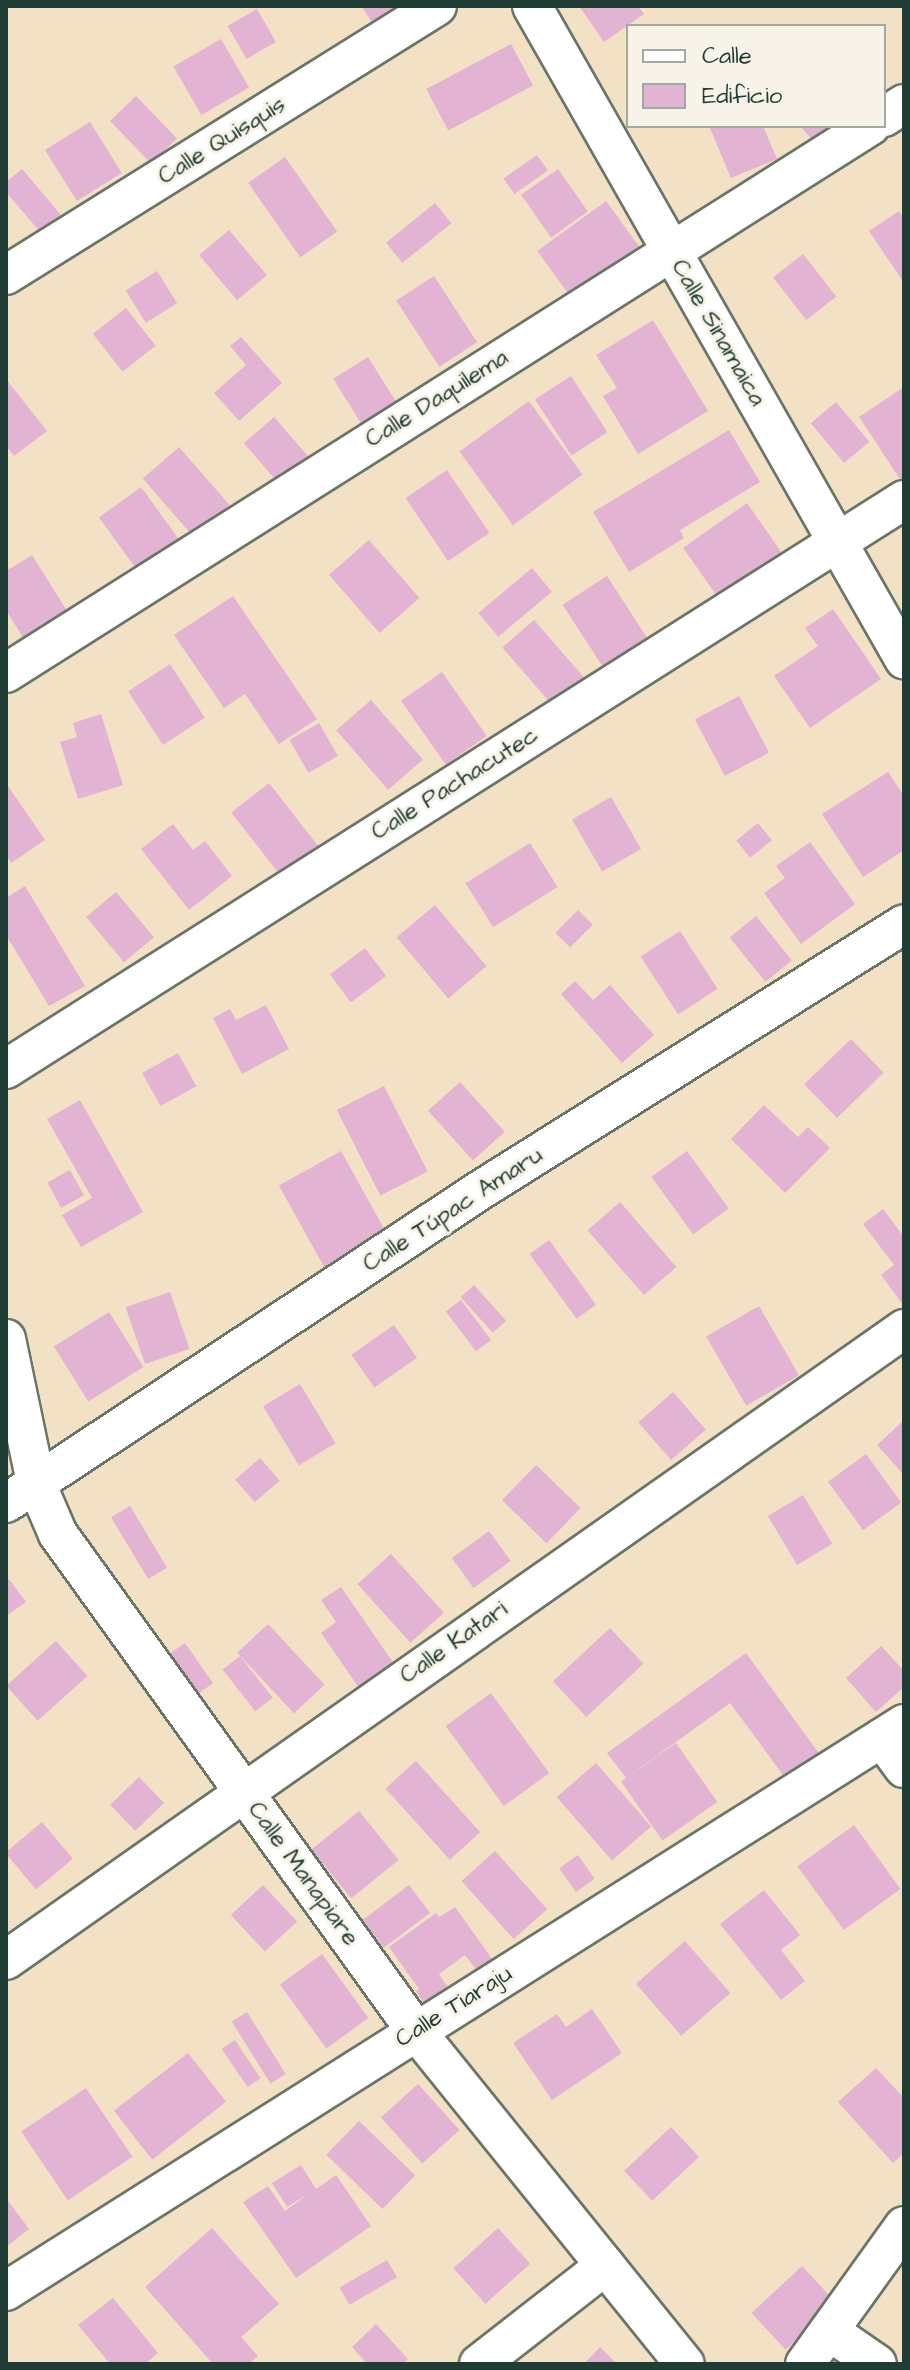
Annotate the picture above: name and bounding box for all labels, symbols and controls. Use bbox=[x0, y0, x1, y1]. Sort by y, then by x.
legend bbox=[626, 24, 886, 128]
text: Calle bbox=[702, 39, 752, 73]
text: Edificio bbox=[702, 79, 782, 113]
street label: Calle Quisquis bbox=[153, 90, 291, 192]
street label: Calle Sinamaica bbox=[664, 255, 772, 411]
street label: Calle Daquilema bbox=[360, 344, 514, 454]
street label: Calle Pachacutec bbox=[366, 721, 544, 847]
street label: Calle Túpac Amaru bbox=[358, 1141, 548, 1279]
street label: Calle Katari bbox=[395, 1595, 513, 1691]
street label: Calle Manapiare bbox=[241, 1796, 365, 1952]
street label: Calle Tiaraju bbox=[390, 1960, 518, 2054]

